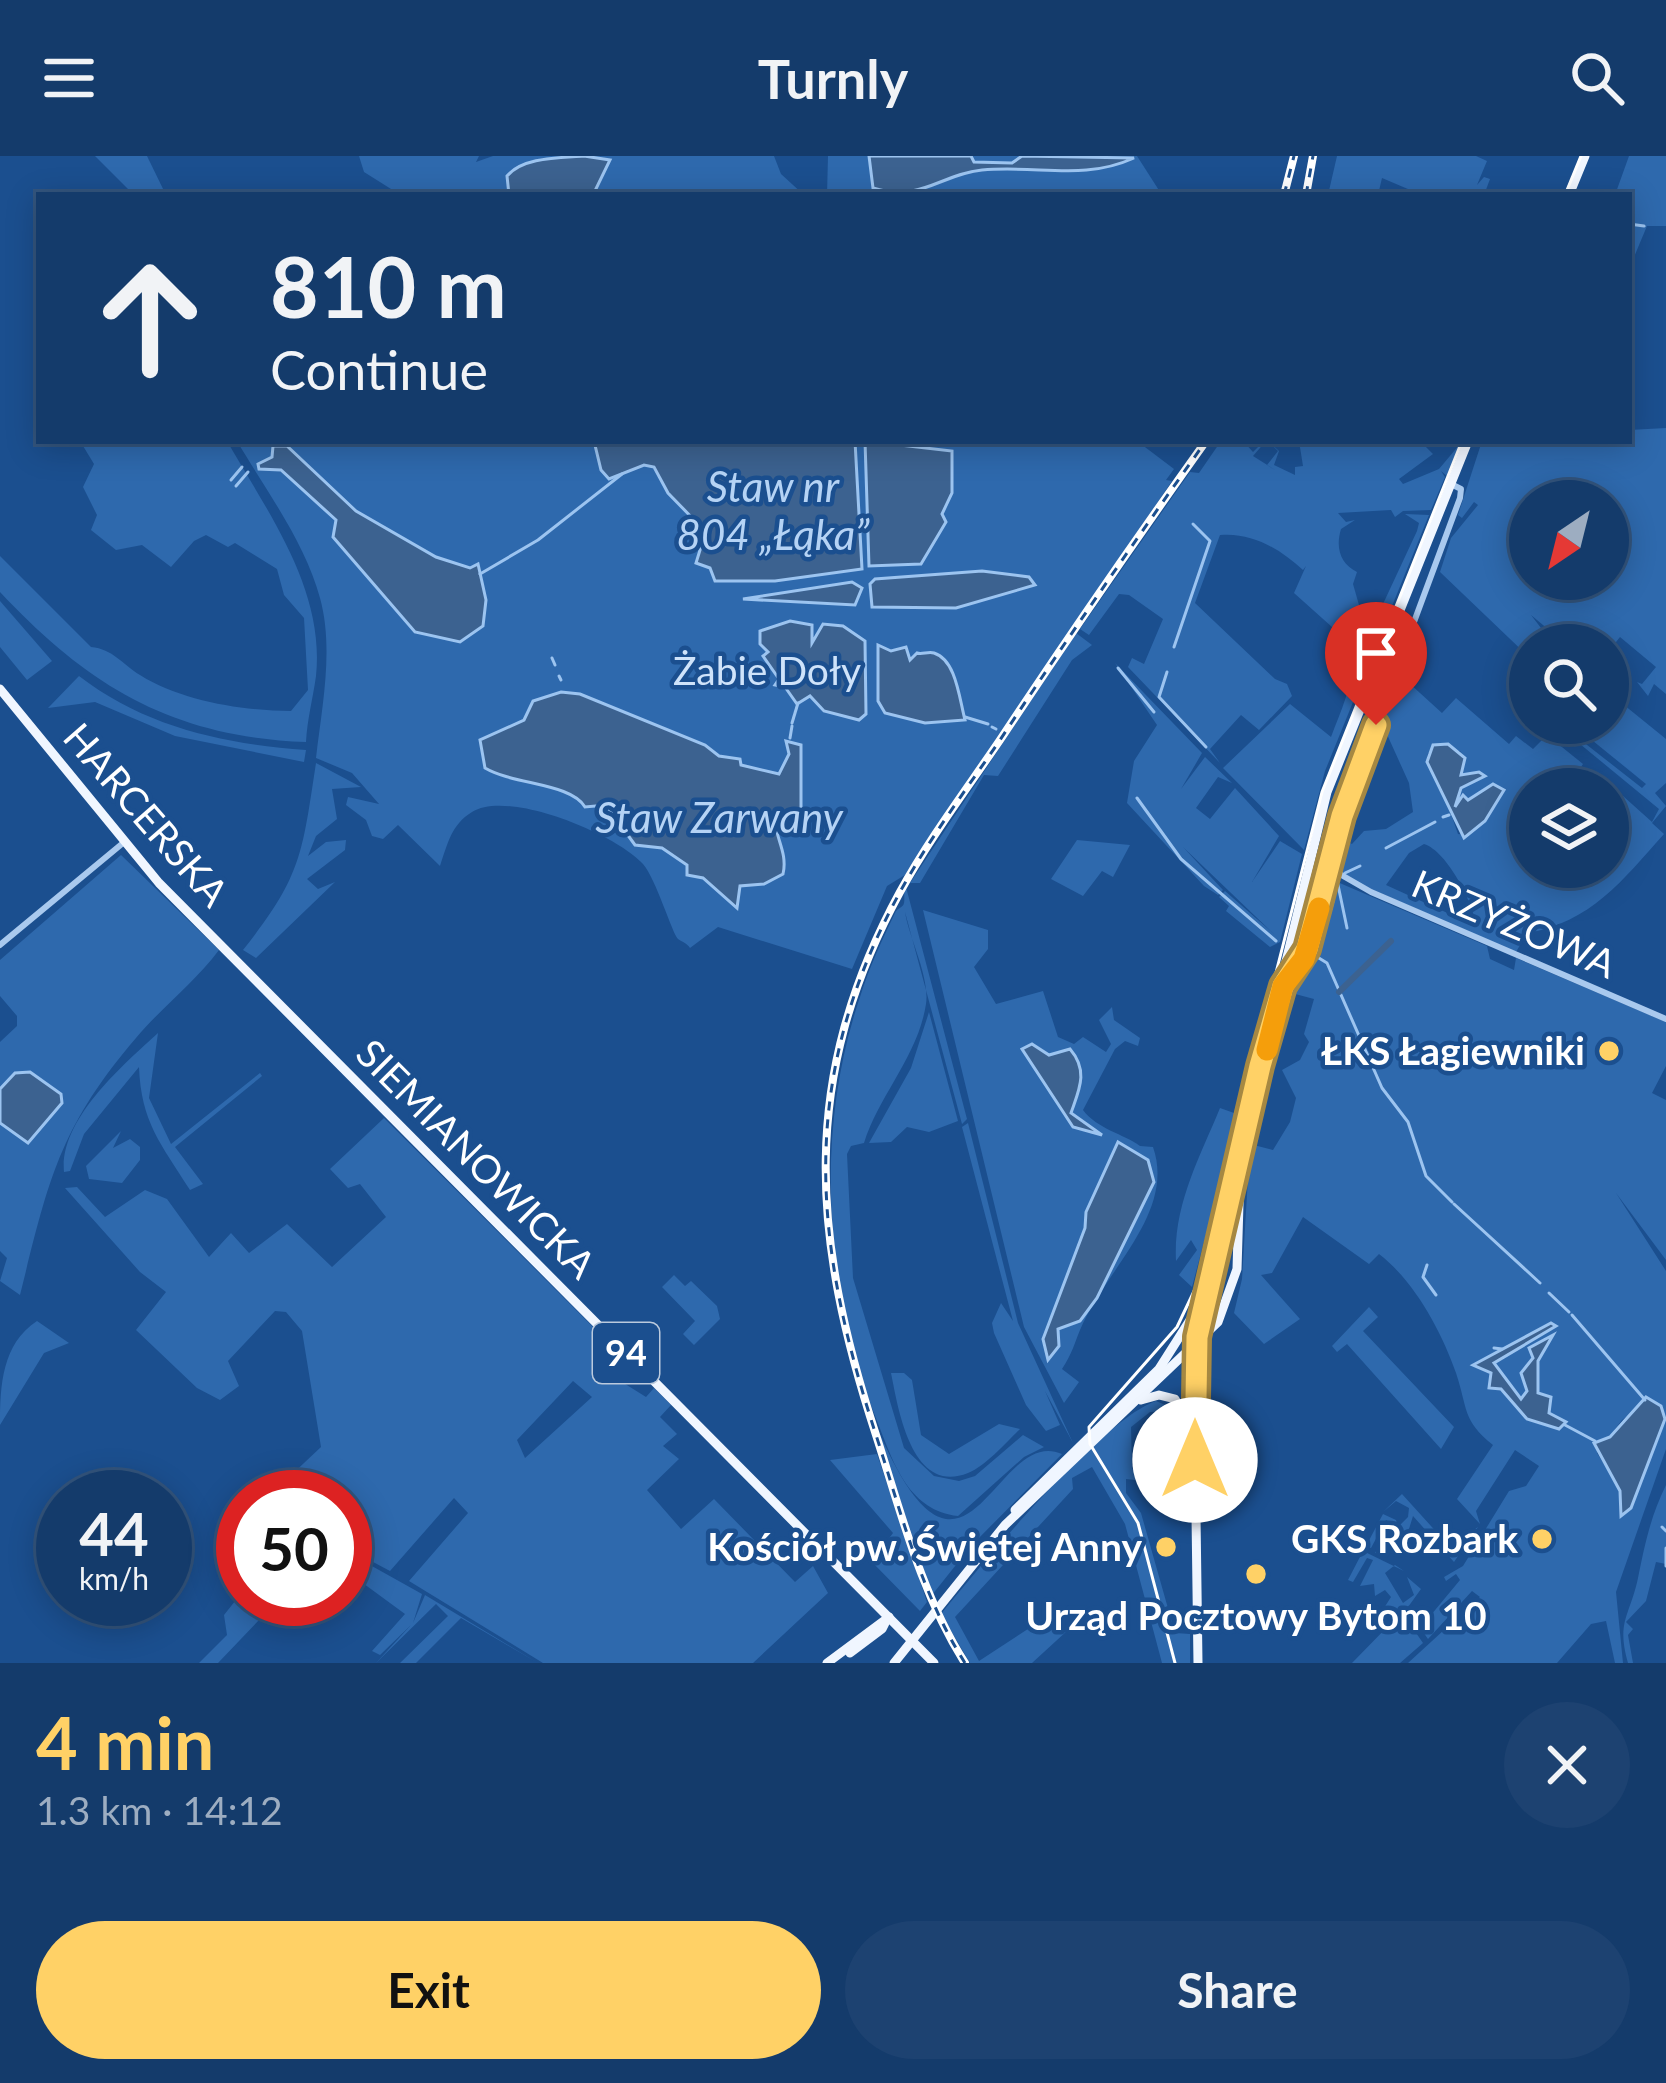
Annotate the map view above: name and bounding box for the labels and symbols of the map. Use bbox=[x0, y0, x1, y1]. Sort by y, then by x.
water label: Staw nr 804 „Łąka” bbox=[677, 461, 870, 559]
north arrow bbox=[1509, 480, 1629, 600]
pin bbox=[1325, 602, 1427, 725]
park label: Żabie Doły bbox=[673, 647, 861, 693]
street label: HARCERSKA bbox=[55, 714, 239, 915]
water label: Staw Zarwany bbox=[595, 792, 844, 842]
street label: KRZYŻOWA bbox=[1406, 860, 1624, 987]
place label: ŁKS Łagiewniki bbox=[1321, 1027, 1585, 1073]
street label: SIEMIANOWICKA bbox=[348, 1029, 606, 1288]
marker: ŁKS Łagiewniki bbox=[1596, 1038, 1622, 1064]
road number: 94 bbox=[593, 1323, 659, 1383]
position arrow bbox=[1132, 1397, 1258, 1523]
speed limit sign: 50 bbox=[216, 1470, 372, 1626]
place label: GKS Rozbark bbox=[1291, 1515, 1518, 1561]
place label: Kościół pw. Świętej Anny bbox=[707, 1523, 1142, 1569]
marker: GKS Rozbark bbox=[1529, 1526, 1555, 1552]
marker: Kościół pw. Świętej Anny bbox=[1153, 1534, 1179, 1560]
marker: Urząd Pocztowy Bytom 10 bbox=[1243, 1561, 1269, 1587]
place label: Urząd Pocztowy Bytom 10 bbox=[1025, 1592, 1487, 1638]

